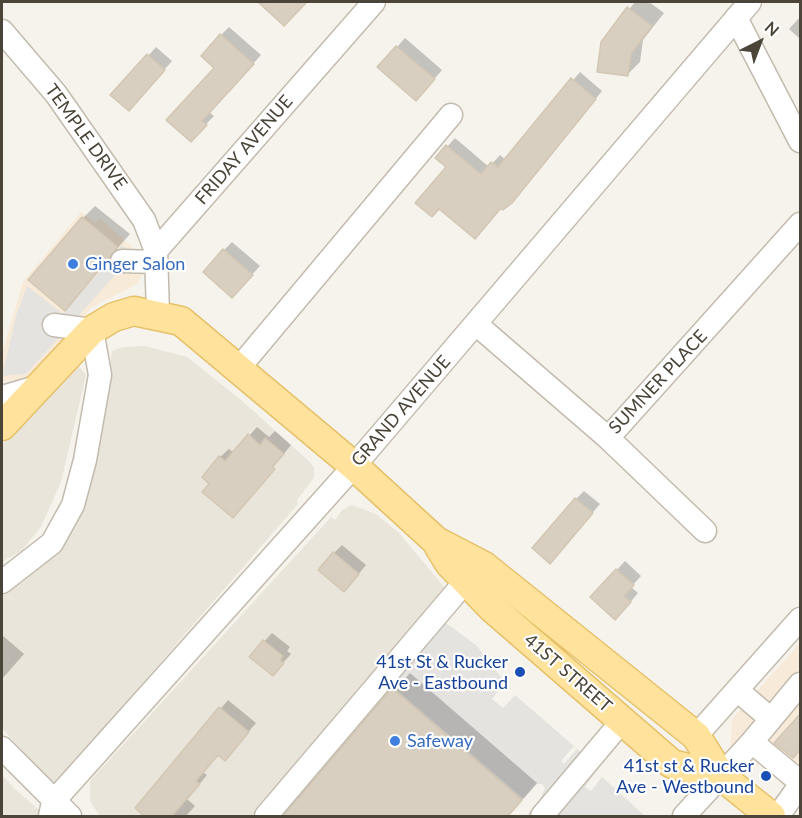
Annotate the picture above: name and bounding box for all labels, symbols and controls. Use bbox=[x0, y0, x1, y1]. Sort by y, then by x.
north arrow bbox=[730, 12, 790, 72]
text: N bbox=[761, 17, 783, 39]
street label: TEMPLE DRIVE bbox=[40, 80, 132, 194]
street label: FRIDAY AVENUE bbox=[191, 91, 297, 209]
place label: Ginger Salon bbox=[85, 253, 185, 275]
marker: Ginger Salon bbox=[66, 257, 80, 271]
street label: SUMNER PLACE bbox=[604, 326, 712, 438]
street label: GRAND AVENUE bbox=[347, 351, 455, 471]
street label: 41ST STREET bbox=[520, 629, 616, 717]
place label: 41st St & Rucker Ave - Eastbound bbox=[376, 651, 508, 694]
marker: 41st St & Rucker Ave - Eastbound bbox=[513, 665, 527, 679]
place label: Safeway bbox=[407, 730, 473, 752]
marker: Safeway bbox=[388, 734, 402, 748]
place label: 41st st & Rucker Ave - Westbound bbox=[616, 755, 754, 798]
marker: 41st st & Rucker Ave - Westbound bbox=[759, 769, 773, 783]

